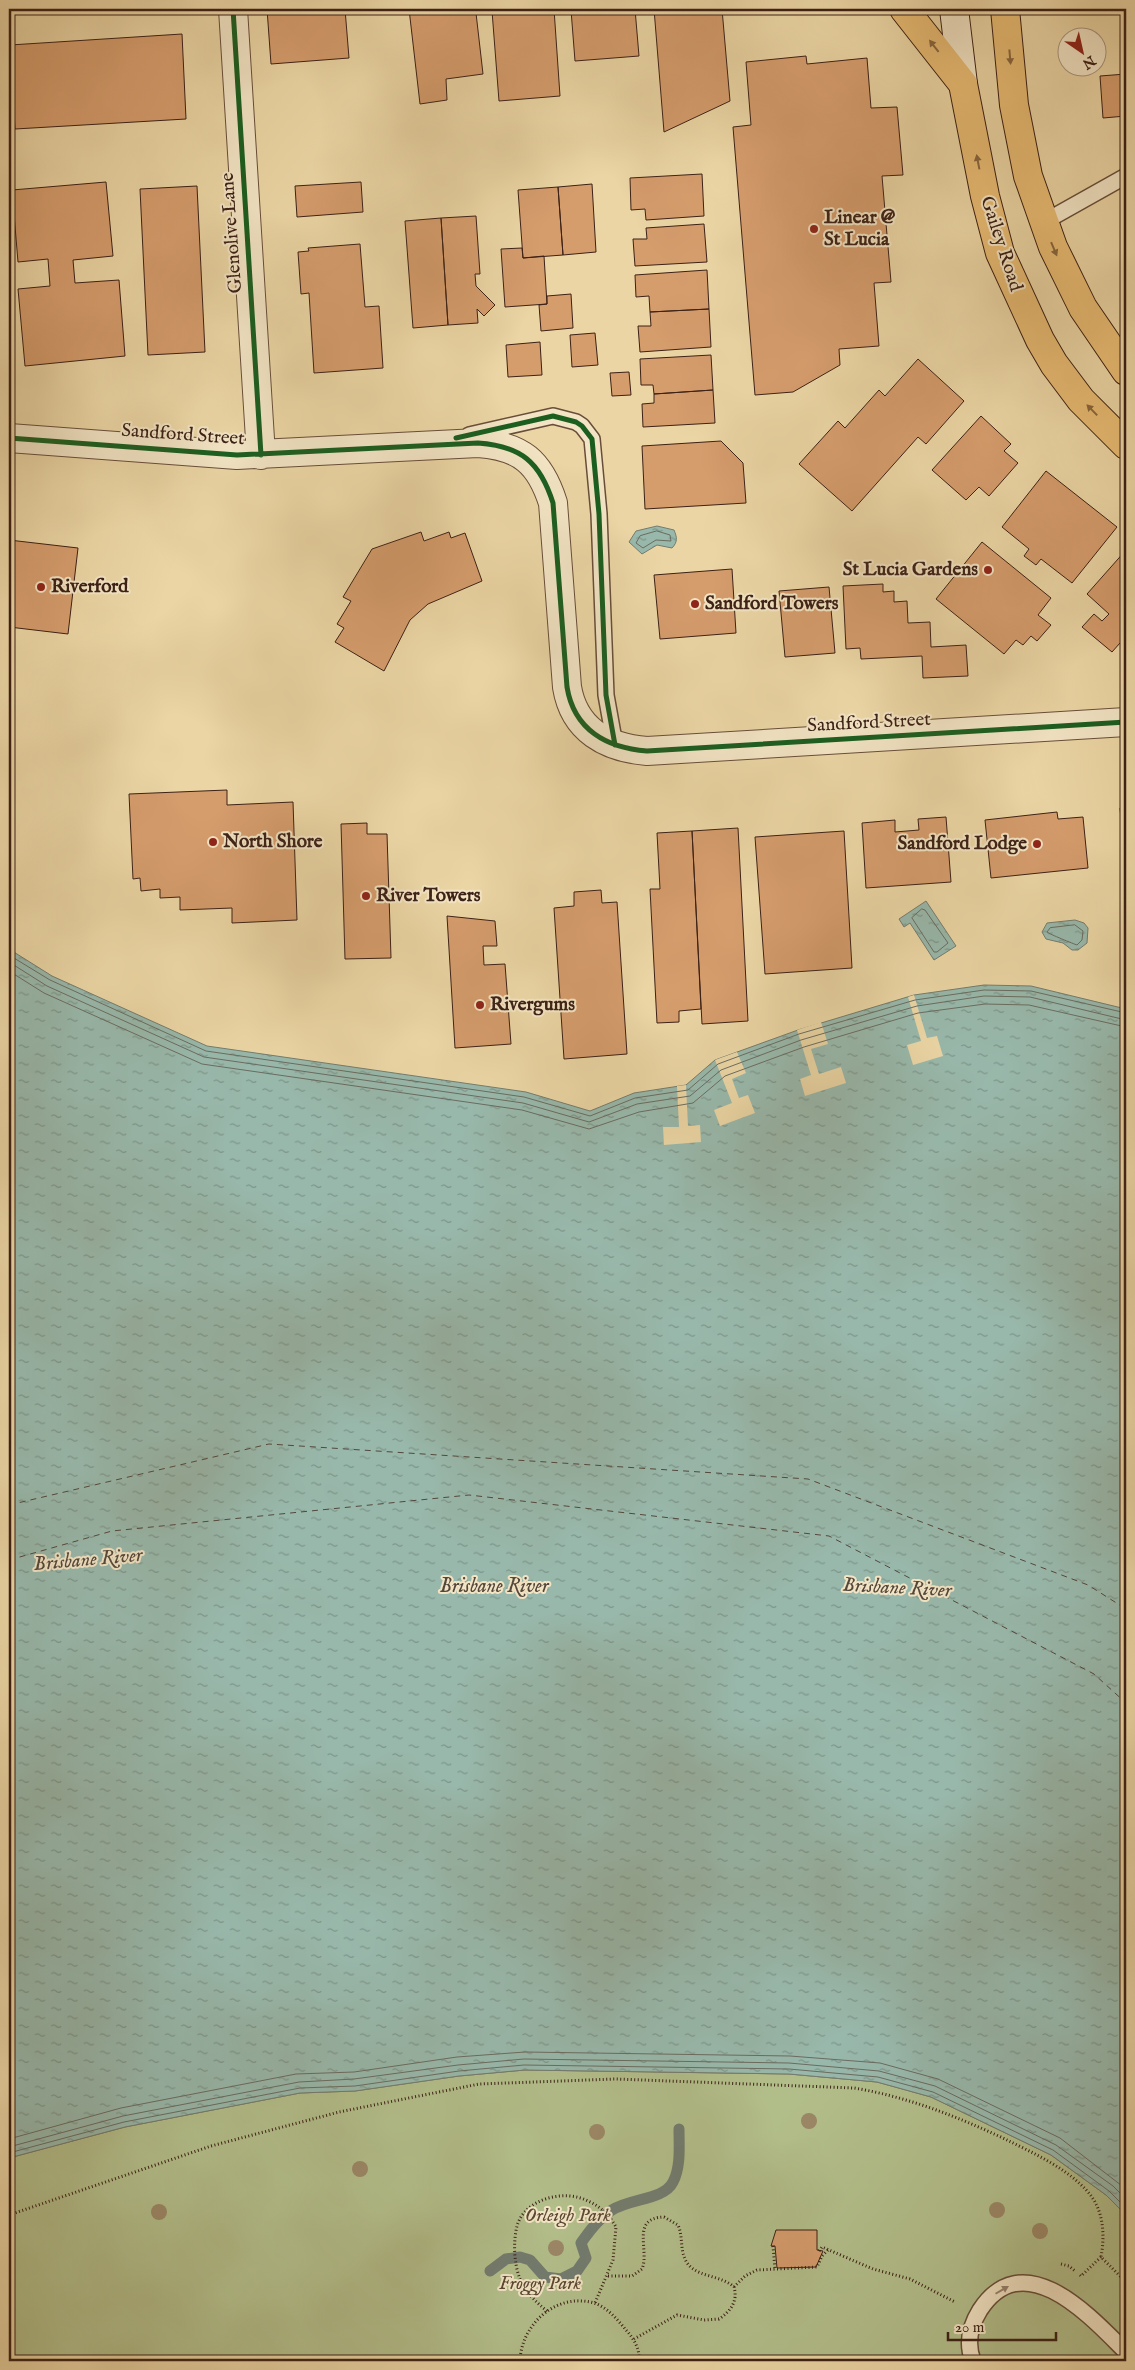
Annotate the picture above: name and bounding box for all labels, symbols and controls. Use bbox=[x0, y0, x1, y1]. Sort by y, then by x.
north arrow bbox=[1058, 28, 1108, 78]
one-way arrow bbox=[929, 39, 939, 53]
one-way arrow bbox=[1006, 50, 1014, 66]
text: N bbox=[1079, 51, 1100, 73]
one-way arrow bbox=[974, 155, 982, 170]
street label: Glenolive Lane bbox=[216, 171, 248, 294]
street label: Gailey Road bbox=[974, 193, 1028, 295]
place label: Linear @ St Lucia bbox=[824, 206, 896, 252]
marker: Linear @ St Lucia bbox=[808, 223, 820, 235]
one-way arrow bbox=[1050, 242, 1058, 257]
one-way arrow bbox=[1086, 405, 1098, 417]
street label: Sandford Street bbox=[120, 419, 246, 451]
place label: St Lucia Gardens bbox=[843, 558, 978, 582]
marker: St Lucia Gardens bbox=[982, 564, 994, 576]
place label: Riverford bbox=[51, 575, 129, 599]
marker: Riverford bbox=[35, 581, 47, 593]
place label: Sandford Towers bbox=[705, 592, 839, 616]
marker: Sandford Towers bbox=[689, 598, 701, 610]
street label: Sandford Street bbox=[807, 708, 932, 738]
place label: North Shore bbox=[222, 830, 323, 854]
place label: Sandford Lodge bbox=[897, 832, 1027, 856]
marker: North Shore bbox=[207, 836, 219, 848]
marker: Sandford Lodge bbox=[1031, 838, 1043, 850]
place label: River Towers bbox=[376, 884, 481, 908]
marker: River Towers bbox=[360, 890, 372, 902]
place label: Rivergums bbox=[490, 993, 575, 1017]
marker: Rivergums bbox=[474, 999, 486, 1011]
water label: Brisbane River bbox=[33, 1543, 145, 1577]
water label: Brisbane River bbox=[842, 1573, 953, 1603]
water label: Brisbane River bbox=[439, 1574, 550, 1599]
park label: Orleigh Park bbox=[525, 2204, 611, 2228]
park label: Froggy Park bbox=[499, 2272, 581, 2296]
one-way arrow bbox=[995, 2286, 1008, 2295]
scale bar bbox=[948, 2310, 1055, 2342]
text: 20 m bbox=[955, 2318, 985, 2337]

